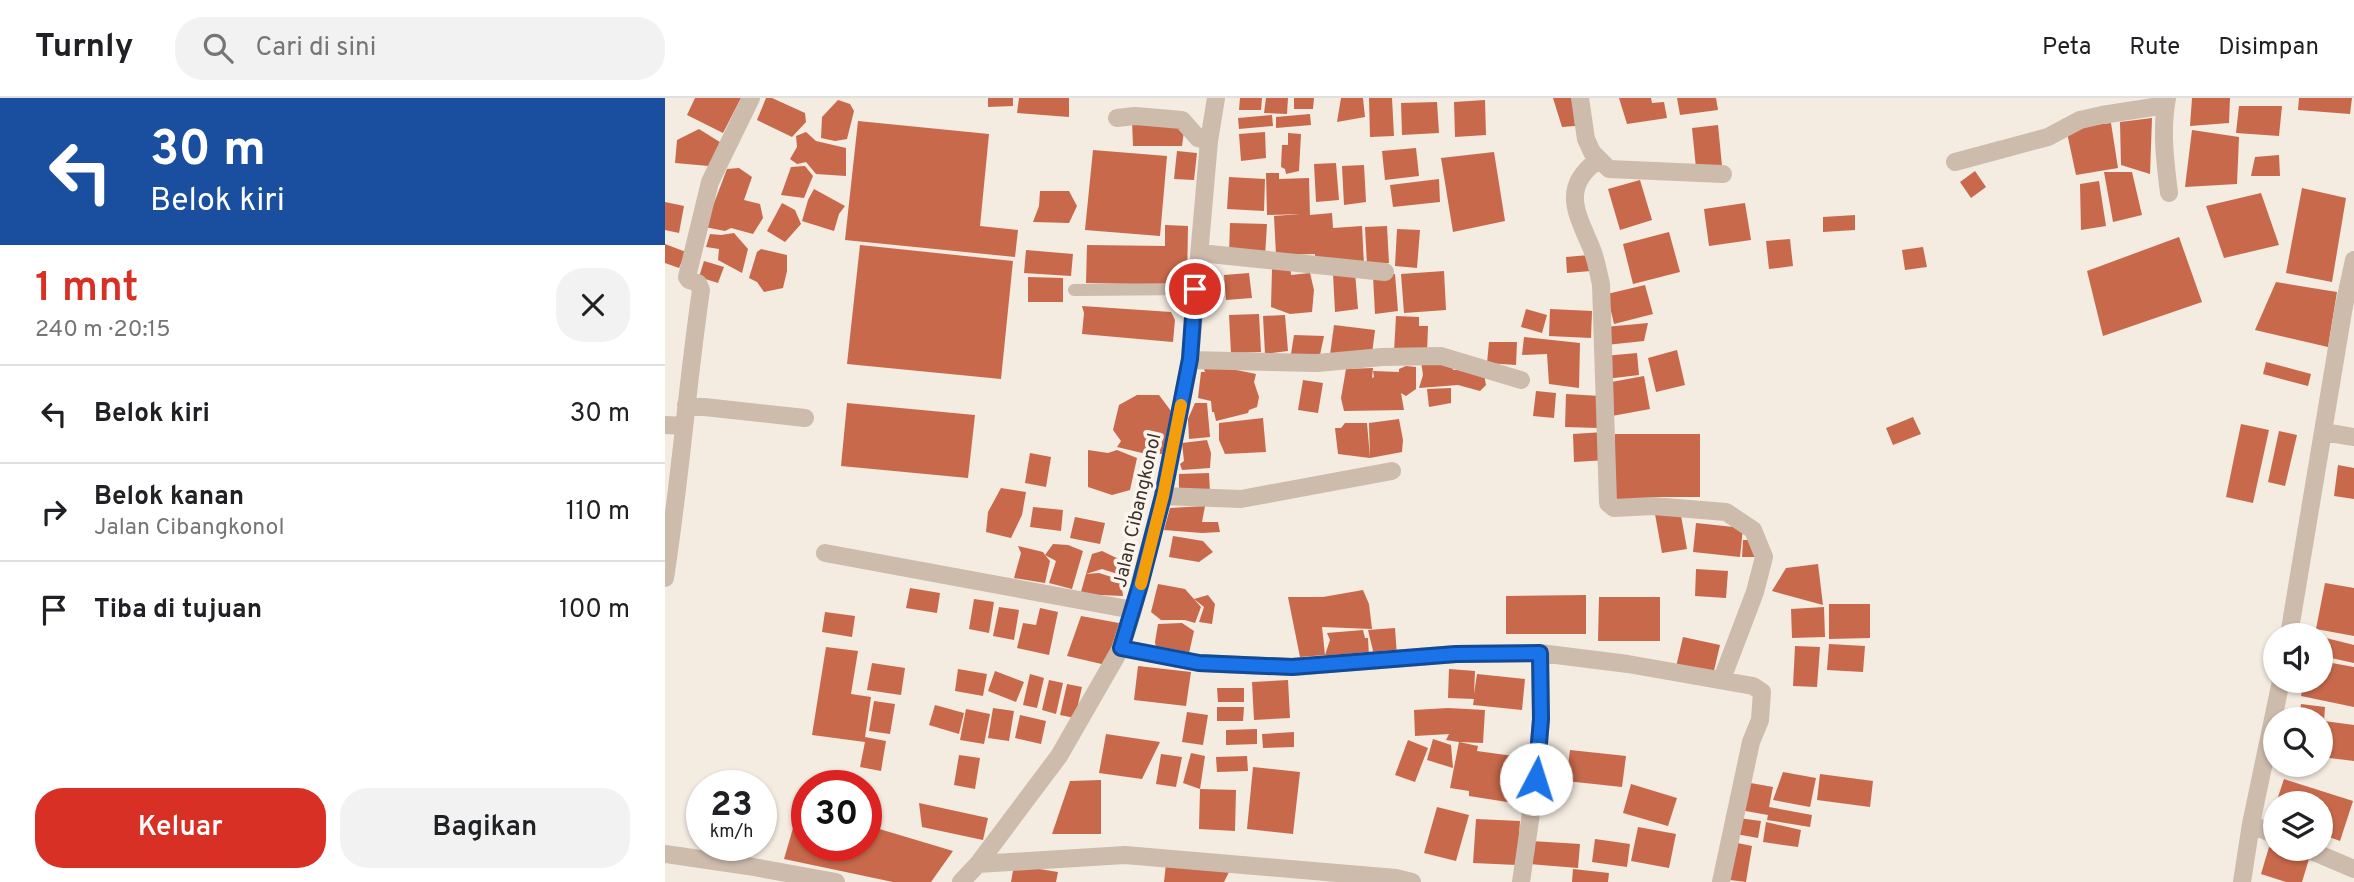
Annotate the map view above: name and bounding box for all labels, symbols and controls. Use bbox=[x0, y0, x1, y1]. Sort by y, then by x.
search box bbox=[175, 17, 665, 80]
text: Turnly bbox=[35, 27, 133, 69]
icon: search bbox=[199, 29, 237, 67]
text: Cari di sini bbox=[255, 32, 376, 65]
text: Peta bbox=[2042, 33, 2091, 63]
text: Rute bbox=[2129, 33, 2180, 63]
text: Disimpan bbox=[2218, 33, 2319, 63]
text: 30 m bbox=[150, 121, 266, 183]
icon: left bbox=[35, 126, 126, 217]
text: Belok kiri bbox=[150, 182, 285, 222]
pin bbox=[1165, 259, 1225, 319]
text: 1 mnt bbox=[35, 263, 139, 316]
button: close bbox=[556, 268, 630, 342]
icon: arrive bbox=[1176, 270, 1214, 308]
text: 240 m · 20:15 bbox=[35, 316, 170, 345]
icon: left bbox=[35, 395, 73, 433]
text: Belok kiri bbox=[94, 398, 210, 431]
text: 30 m bbox=[570, 398, 630, 431]
street label: Jalan Cibangkonol bbox=[1109, 431, 1167, 590]
text: Belok kanan bbox=[94, 481, 244, 514]
icon: right bbox=[35, 493, 73, 531]
text: 110 m bbox=[566, 496, 630, 529]
text: Jalan Cibangkonol bbox=[94, 514, 284, 543]
icon: arrive bbox=[35, 591, 73, 629]
text: Tiba di tujuan bbox=[94, 594, 262, 627]
text: 100 m bbox=[559, 594, 630, 627]
map controls bbox=[2263, 623, 2333, 861]
button: sound bbox=[2263, 623, 2333, 693]
button: search bbox=[2263, 707, 2333, 777]
position arrow bbox=[1499, 742, 1573, 816]
speed limit sign: 30 bbox=[791, 770, 882, 861]
text: 23 bbox=[710, 784, 753, 828]
button: Keluar bbox=[35, 788, 326, 868]
button: Bagikan bbox=[340, 788, 630, 868]
button: layers bbox=[2263, 791, 2333, 861]
text: km/h bbox=[710, 821, 753, 844]

